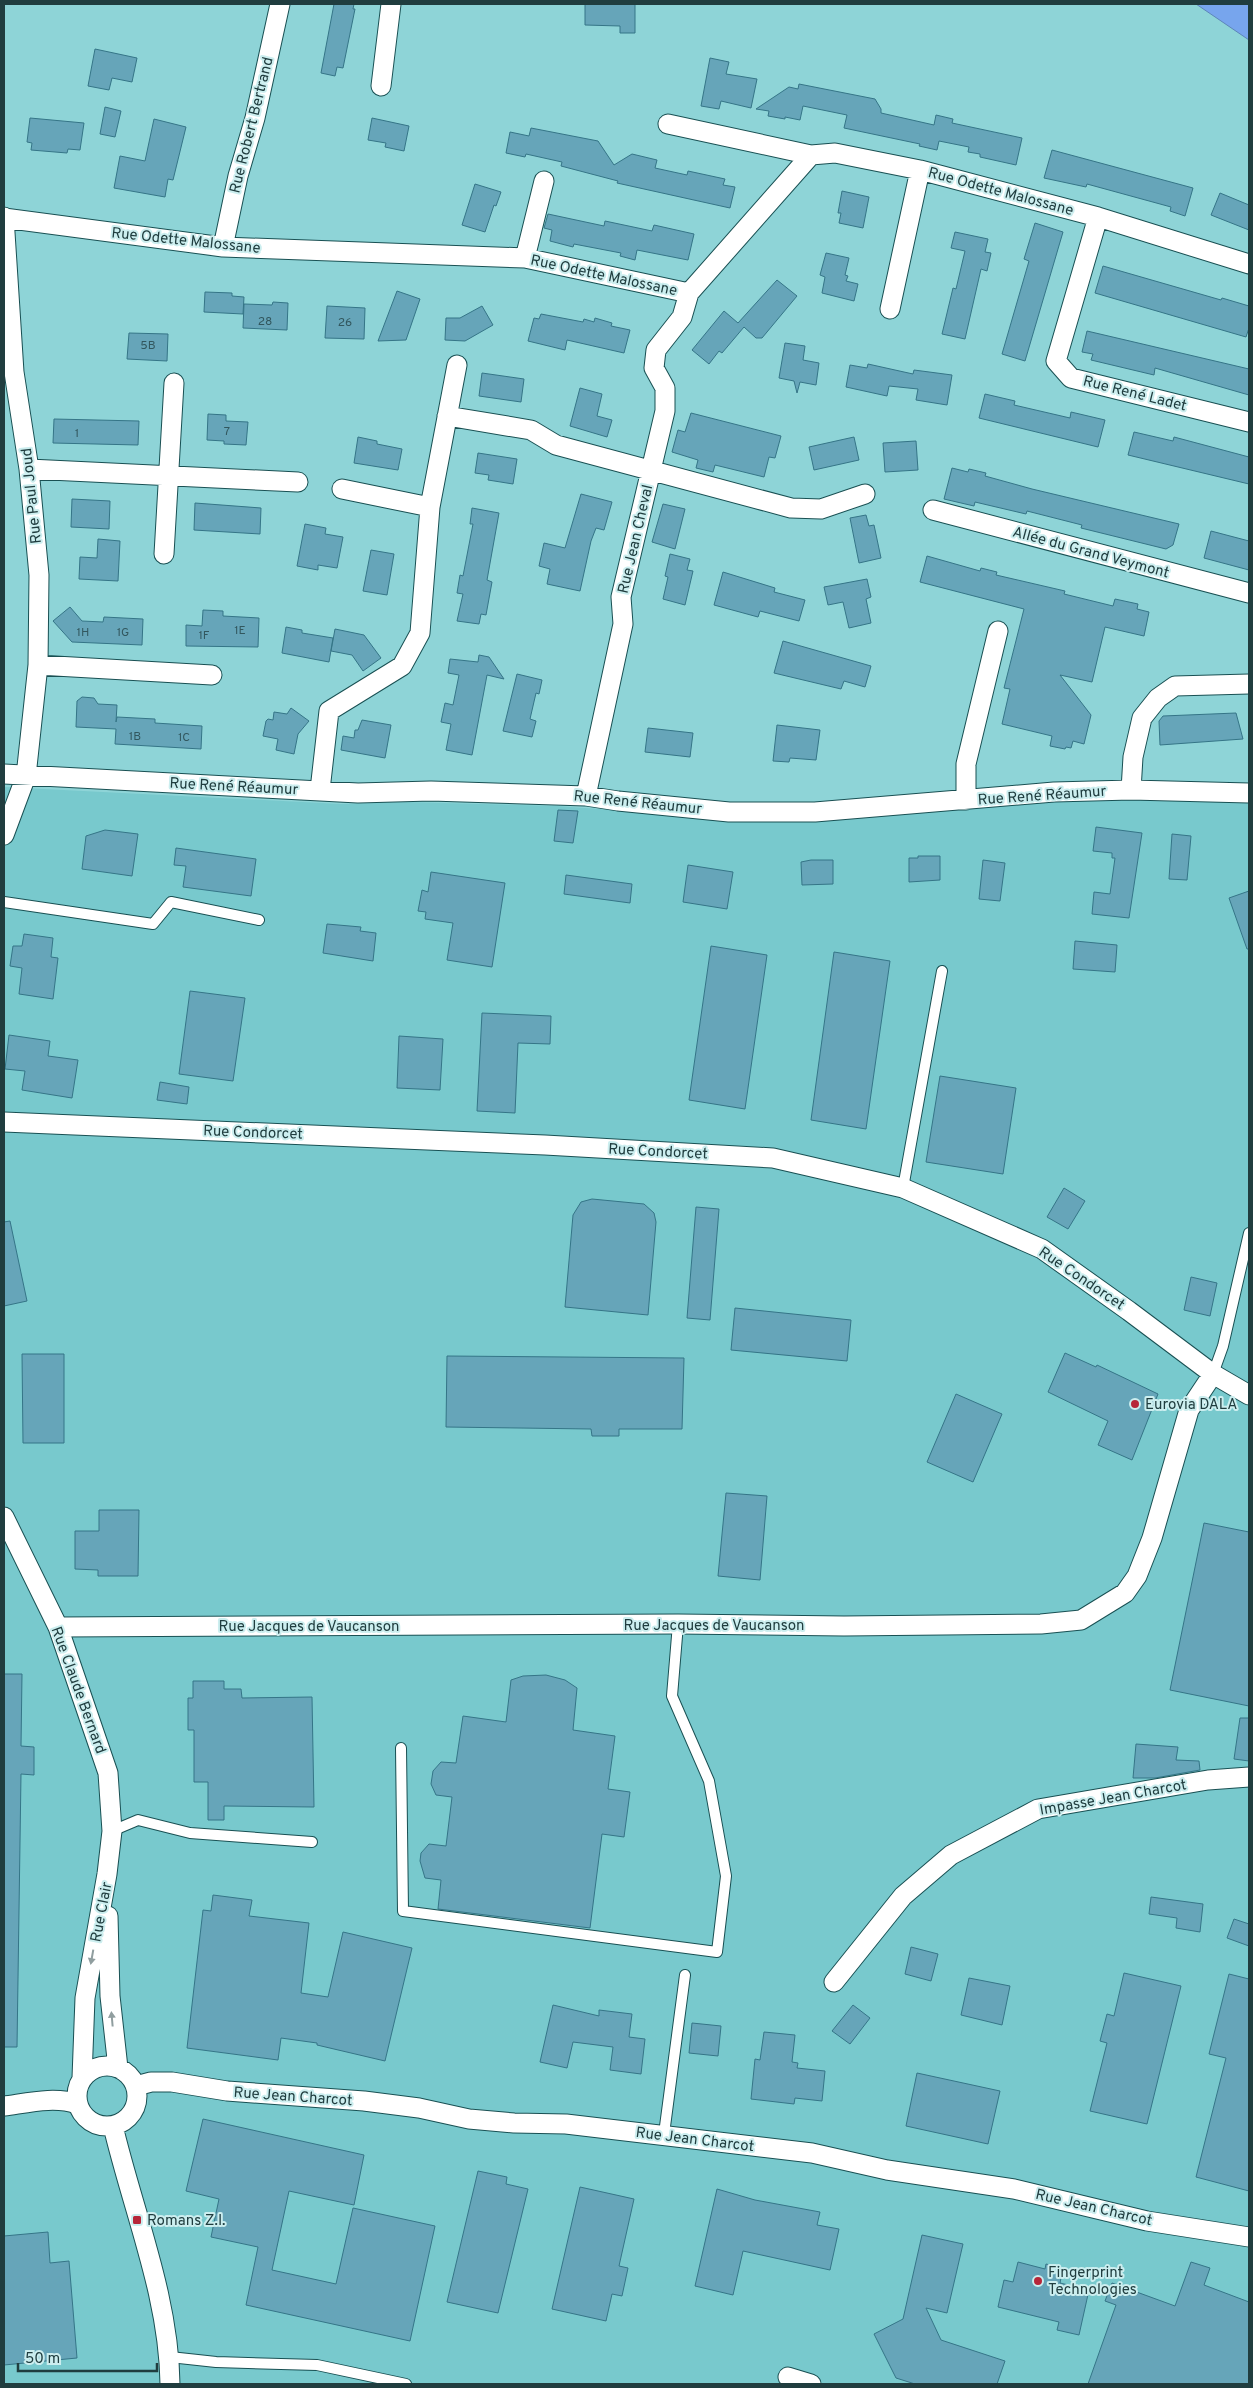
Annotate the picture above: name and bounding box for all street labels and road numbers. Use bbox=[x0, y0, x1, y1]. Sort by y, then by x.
street label: Rue Robert Bertrand bbox=[226, 55, 279, 196]
street label: Rue Odette Malossane bbox=[926, 164, 1075, 221]
street label: Rue Odette Malossane bbox=[110, 224, 261, 259]
street label: Rue Odette Malossane bbox=[528, 252, 679, 301]
street label: Rue René Ladet bbox=[1081, 372, 1189, 417]
street label: Rue Paul Joud bbox=[18, 447, 47, 545]
street label: Rue Jean Cheval bbox=[615, 483, 658, 596]
street label: Allée du Grand Veymont bbox=[1010, 523, 1171, 584]
street label: Rue René Réaumur bbox=[169, 775, 299, 800]
street label: Rue René Réaumur bbox=[977, 783, 1107, 810]
street label: Rue René Réaumur bbox=[573, 787, 703, 820]
street label: Rue Condorcet bbox=[203, 1122, 303, 1145]
street label: Rue Condorcet bbox=[608, 1140, 708, 1165]
street label: Rue Condorcet bbox=[1034, 1243, 1128, 1315]
street label: Rue Jacques de Vaucanson bbox=[624, 1617, 804, 1636]
street label: Rue Jacques de Vaucanson bbox=[219, 1618, 399, 1637]
street label: Rue Claude Bernard bbox=[46, 1624, 109, 1757]
street label: Impasse Jean Charcot bbox=[1038, 1776, 1188, 1821]
street label: Rue Clair bbox=[87, 1880, 118, 1944]
street label: Rue Jean Charcot bbox=[233, 2084, 353, 2111]
street label: Rue Jean Charcot bbox=[634, 2124, 755, 2157]
street label: Rue Jean Charcot bbox=[1033, 2186, 1154, 2231]

